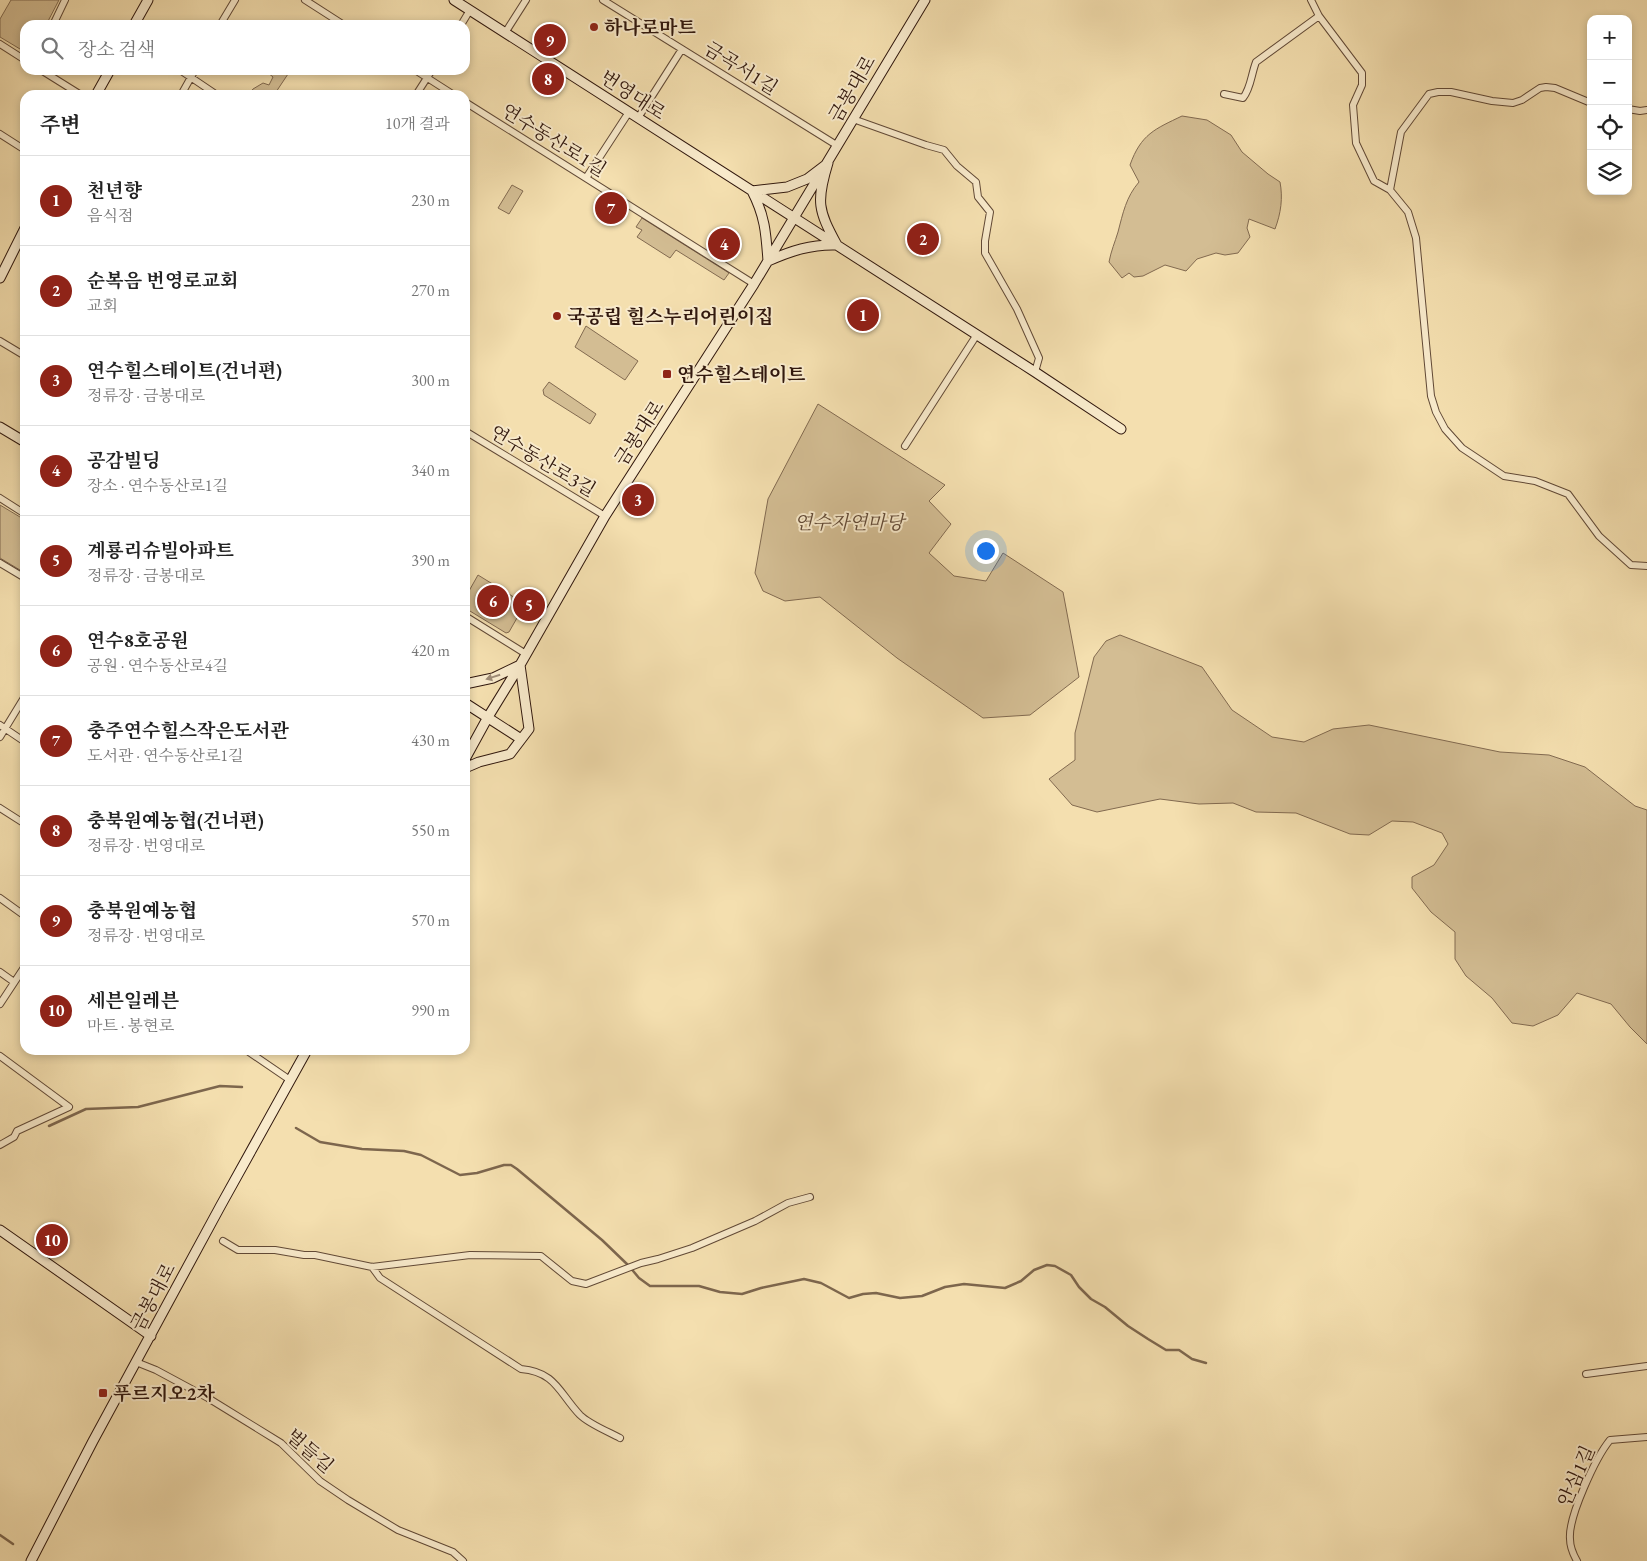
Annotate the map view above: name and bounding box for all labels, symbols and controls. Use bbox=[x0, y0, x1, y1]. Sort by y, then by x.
place label: 하나로마트 bbox=[604, 15, 696, 40]
map controls bbox=[1587, 15, 1632, 195]
button: + bbox=[1587, 15, 1632, 60]
search box bbox=[20, 20, 470, 75]
pin: 9 bbox=[534, 21, 566, 59]
marker: 하나로마트 bbox=[588, 21, 600, 33]
icon: search bbox=[38, 34, 66, 62]
street label: 금곡서1길 bbox=[699, 36, 783, 100]
text: 장소 검색 bbox=[78, 37, 155, 62]
street label: 금봉대로 bbox=[823, 51, 881, 127]
pin: 8 bbox=[532, 60, 564, 98]
button: − bbox=[1587, 60, 1632, 105]
street label: 번영대로 bbox=[595, 65, 671, 125]
street label: 연수동산로1길 bbox=[497, 98, 611, 182]
button: locate bbox=[1587, 105, 1632, 150]
text: 주변 bbox=[40, 111, 81, 138]
text: 10개 결과 bbox=[385, 113, 450, 134]
button: layers bbox=[1587, 150, 1632, 195]
text: 천년향 bbox=[87, 178, 142, 203]
pin: 7 bbox=[595, 189, 627, 227]
text: 1 bbox=[52, 190, 60, 211]
text: 230 m bbox=[411, 190, 450, 211]
text: 음식점 bbox=[87, 205, 133, 226]
pin: 2 bbox=[907, 220, 939, 258]
pin: 4 bbox=[708, 225, 740, 263]
text: 순복음 번영로교회 bbox=[87, 268, 238, 293]
text: 2 bbox=[52, 280, 60, 301]
text: 270 m bbox=[411, 280, 450, 301]
text: 교회 bbox=[87, 295, 118, 316]
pin: 1 bbox=[847, 296, 879, 334]
place label: 국공립 힐스누리어린이집 bbox=[567, 304, 773, 329]
marker: 국공립 힐스누리어린이집 bbox=[551, 310, 563, 322]
text: 연수힐스테이트(건너편) bbox=[87, 358, 282, 383]
place label: 연수힐스테이트 bbox=[677, 362, 806, 387]
marker: 연수힐스테이트 bbox=[661, 368, 673, 380]
text: 3 bbox=[52, 370, 60, 391]
text: 300 m bbox=[411, 370, 450, 391]
text: 정류장 · 금봉대로 bbox=[87, 385, 205, 406]
street label: 금봉대로 bbox=[609, 395, 669, 471]
street label: 연수동산로3길 bbox=[485, 420, 601, 502]
text: 공감빌딩 bbox=[87, 448, 160, 473]
text: 4 bbox=[52, 460, 60, 481]
text: 340 m bbox=[411, 460, 450, 481]
text: 장소 · 연수동산로1길 bbox=[87, 475, 228, 496]
pin: 3 bbox=[622, 481, 654, 519]
park label: 연수자연마당 bbox=[794, 510, 907, 535]
text: 계룡리슈빌아파트 bbox=[87, 538, 234, 563]
your location bbox=[973, 538, 999, 564]
text: 5 bbox=[52, 550, 60, 571]
text: 390 m bbox=[411, 550, 450, 571]
text: 정류장 · 금봉대로 bbox=[87, 565, 205, 586]
pin: 6 bbox=[477, 582, 509, 620]
pin: 5 bbox=[513, 586, 545, 624]
text: 연수8호공원 bbox=[87, 628, 189, 653]
text: 6 bbox=[52, 640, 60, 661]
text: 420 m bbox=[411, 640, 450, 661]
text: 공원 · 연수동산로4길 bbox=[87, 655, 228, 676]
one-way arrow bbox=[486, 674, 501, 681]
text: 충주연수힐스작은도서관 bbox=[87, 718, 289, 743]
text: 7 bbox=[52, 730, 60, 751]
text: 430 m bbox=[411, 730, 450, 751]
text: 도서관 · 연수동산로1길 bbox=[87, 745, 243, 766]
text: 충북원예농협(건너편) bbox=[87, 808, 264, 833]
text: 8 bbox=[52, 820, 60, 841]
text: 550 m bbox=[411, 820, 450, 841]
text: 정류장 · 번영대로 bbox=[87, 835, 205, 856]
text: 충북원예농협 bbox=[87, 898, 197, 923]
text: 9 bbox=[52, 910, 60, 931]
text: 570 m bbox=[411, 910, 450, 931]
text: 정류장 · 번영대로 bbox=[87, 925, 205, 946]
text: 세븐일레븐 bbox=[87, 988, 179, 1013]
text: 10 bbox=[48, 1000, 64, 1021]
text: 990 m bbox=[411, 1000, 450, 1021]
text: 마트 · 봉현로 bbox=[87, 1015, 174, 1036]
pin: 10 bbox=[36, 1221, 68, 1259]
street label: 금봉대로 bbox=[125, 1259, 181, 1335]
place label: 푸르지오2차 bbox=[113, 1381, 215, 1406]
marker: 푸르지오2차 bbox=[97, 1387, 109, 1399]
street label: 벌들길 bbox=[281, 1424, 339, 1478]
street label: 안심1길 bbox=[1552, 1442, 1600, 1510]

